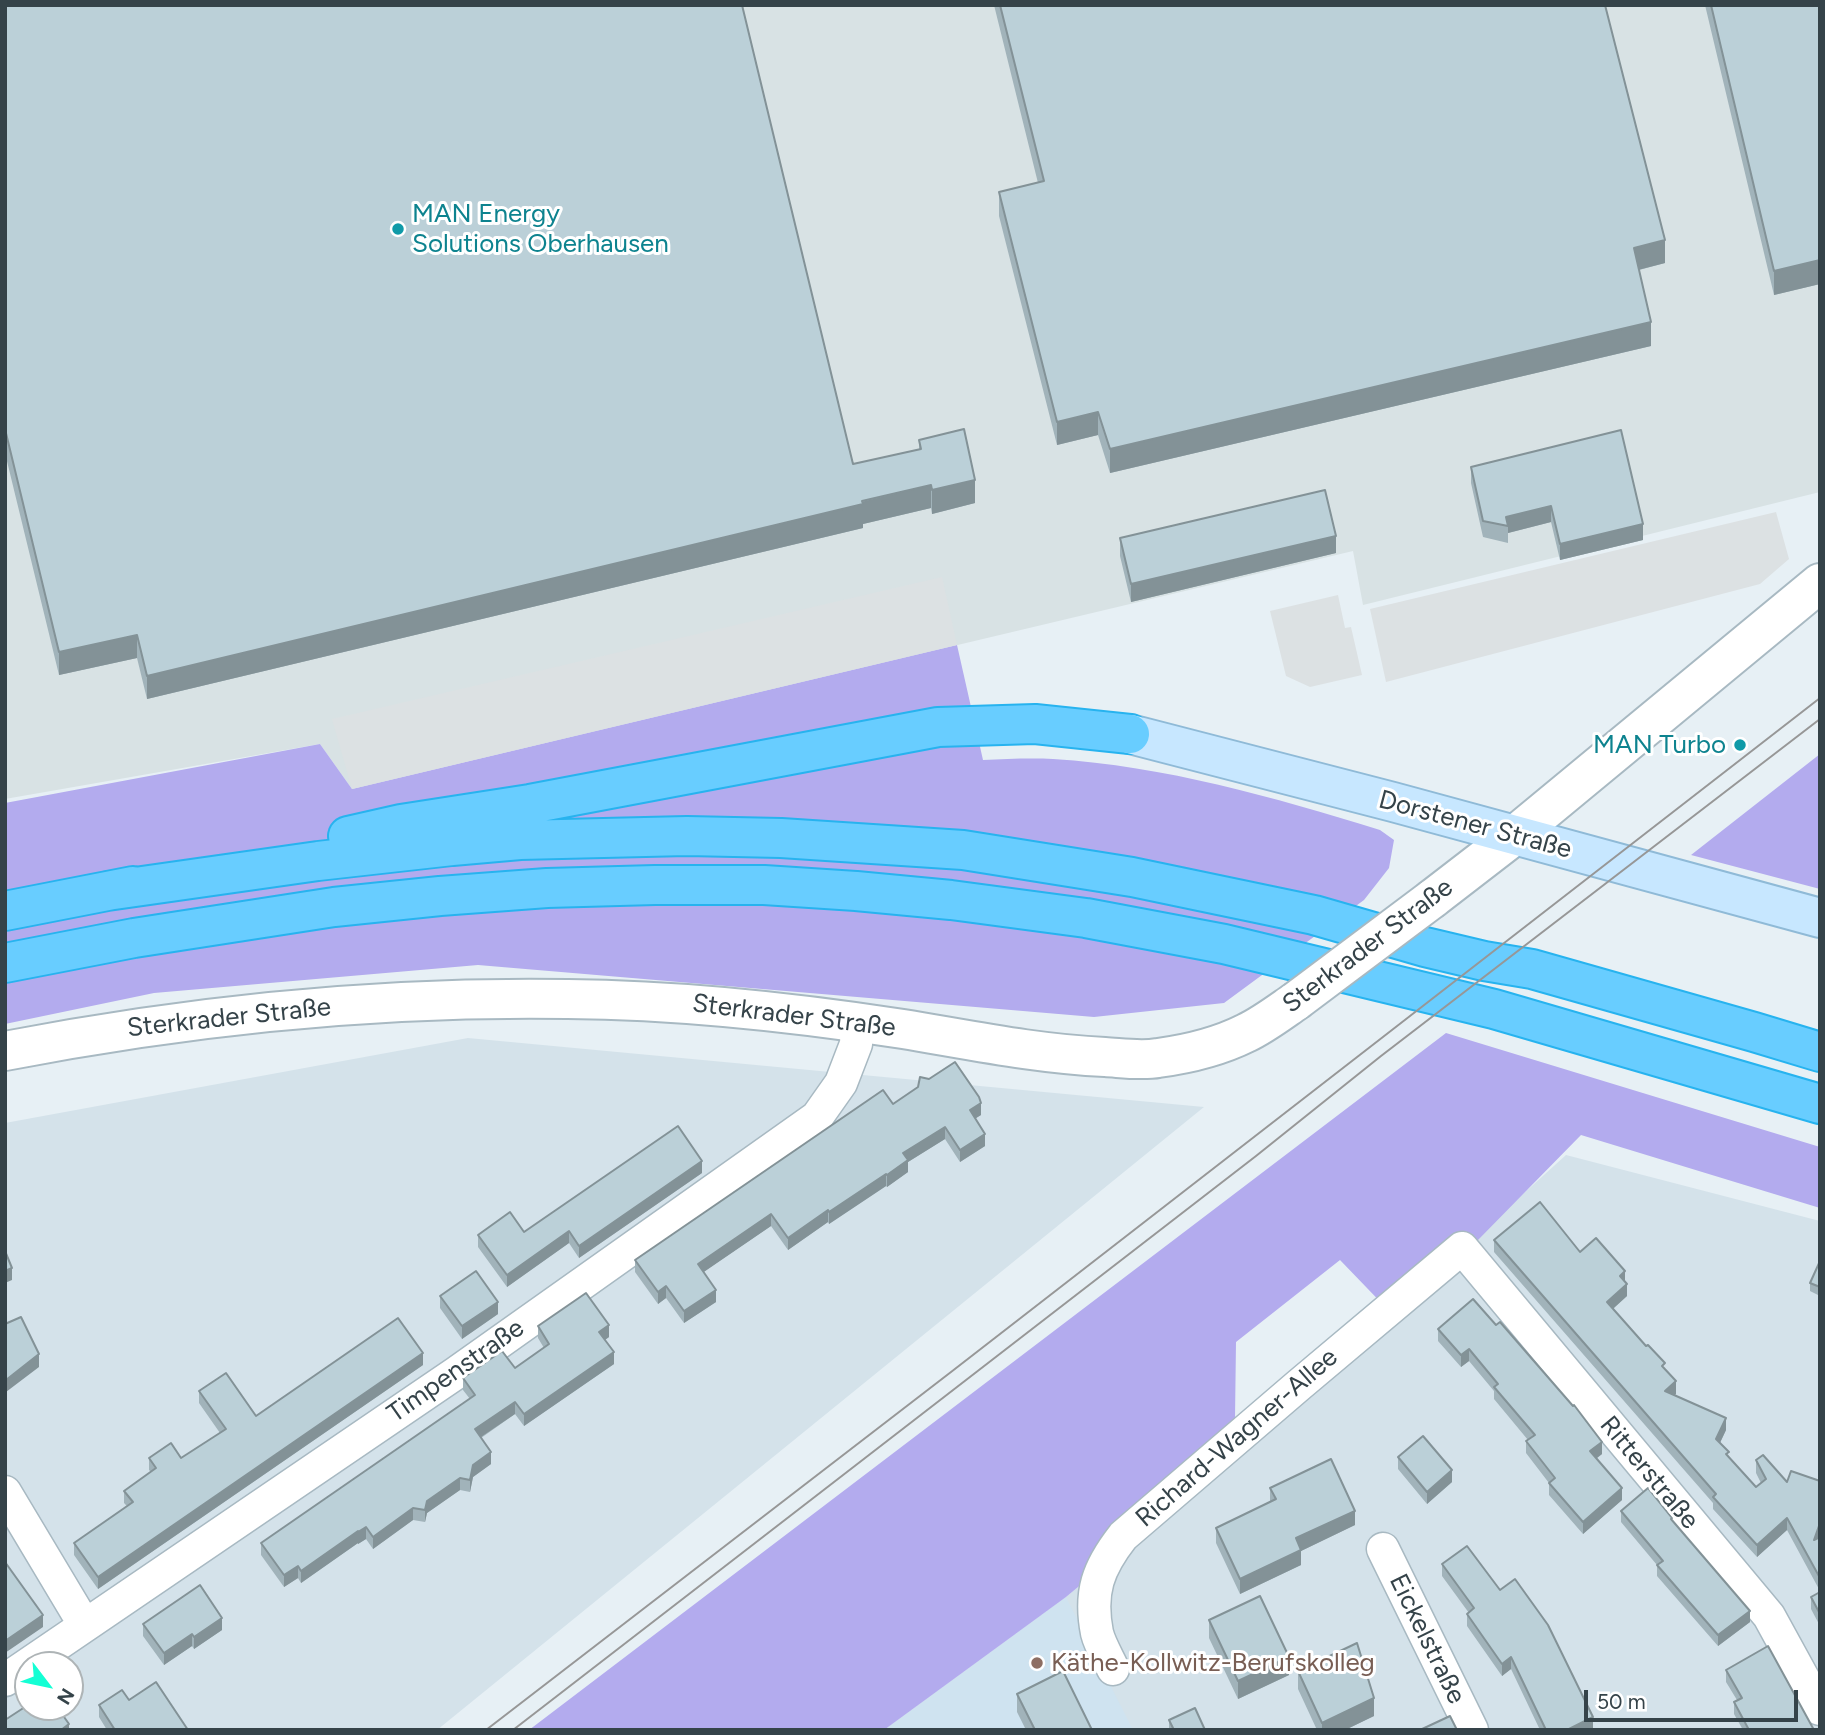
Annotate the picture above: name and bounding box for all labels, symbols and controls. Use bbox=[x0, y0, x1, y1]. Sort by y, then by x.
place label: MAN Energy Solutions Oberhausen bbox=[412, 198, 669, 260]
marker: MAN Energy Solutions Oberhausen bbox=[390, 221, 406, 237]
place label: MAN Turbo bbox=[1593, 729, 1726, 761]
marker: MAN Turbo bbox=[1732, 737, 1748, 753]
street label: Dorstener Straße bbox=[1375, 784, 1575, 866]
street label: Sterkrader Straße bbox=[1277, 872, 1459, 1020]
street label: Sterkrader Straße bbox=[691, 988, 897, 1044]
street label: Sterkrader Straße bbox=[126, 992, 332, 1044]
street label: Timpenstraße bbox=[382, 1312, 530, 1430]
street label: Richard-Wagner-Allee bbox=[1130, 1342, 1344, 1534]
street label: Ritterstraße bbox=[1593, 1410, 1705, 1536]
street label: Eickelstraße bbox=[1382, 1569, 1472, 1709]
place label: Käthe-Kollwitz-Berufskolleg bbox=[1051, 1647, 1375, 1679]
north arrow bbox=[14, 1651, 84, 1721]
marker: Käthe-Kollwitz-Berufskolleg bbox=[1029, 1655, 1045, 1671]
scale bar bbox=[1587, 1676, 1800, 1720]
text: N bbox=[52, 1684, 79, 1709]
text: 50 m bbox=[1597, 1689, 1646, 1714]

